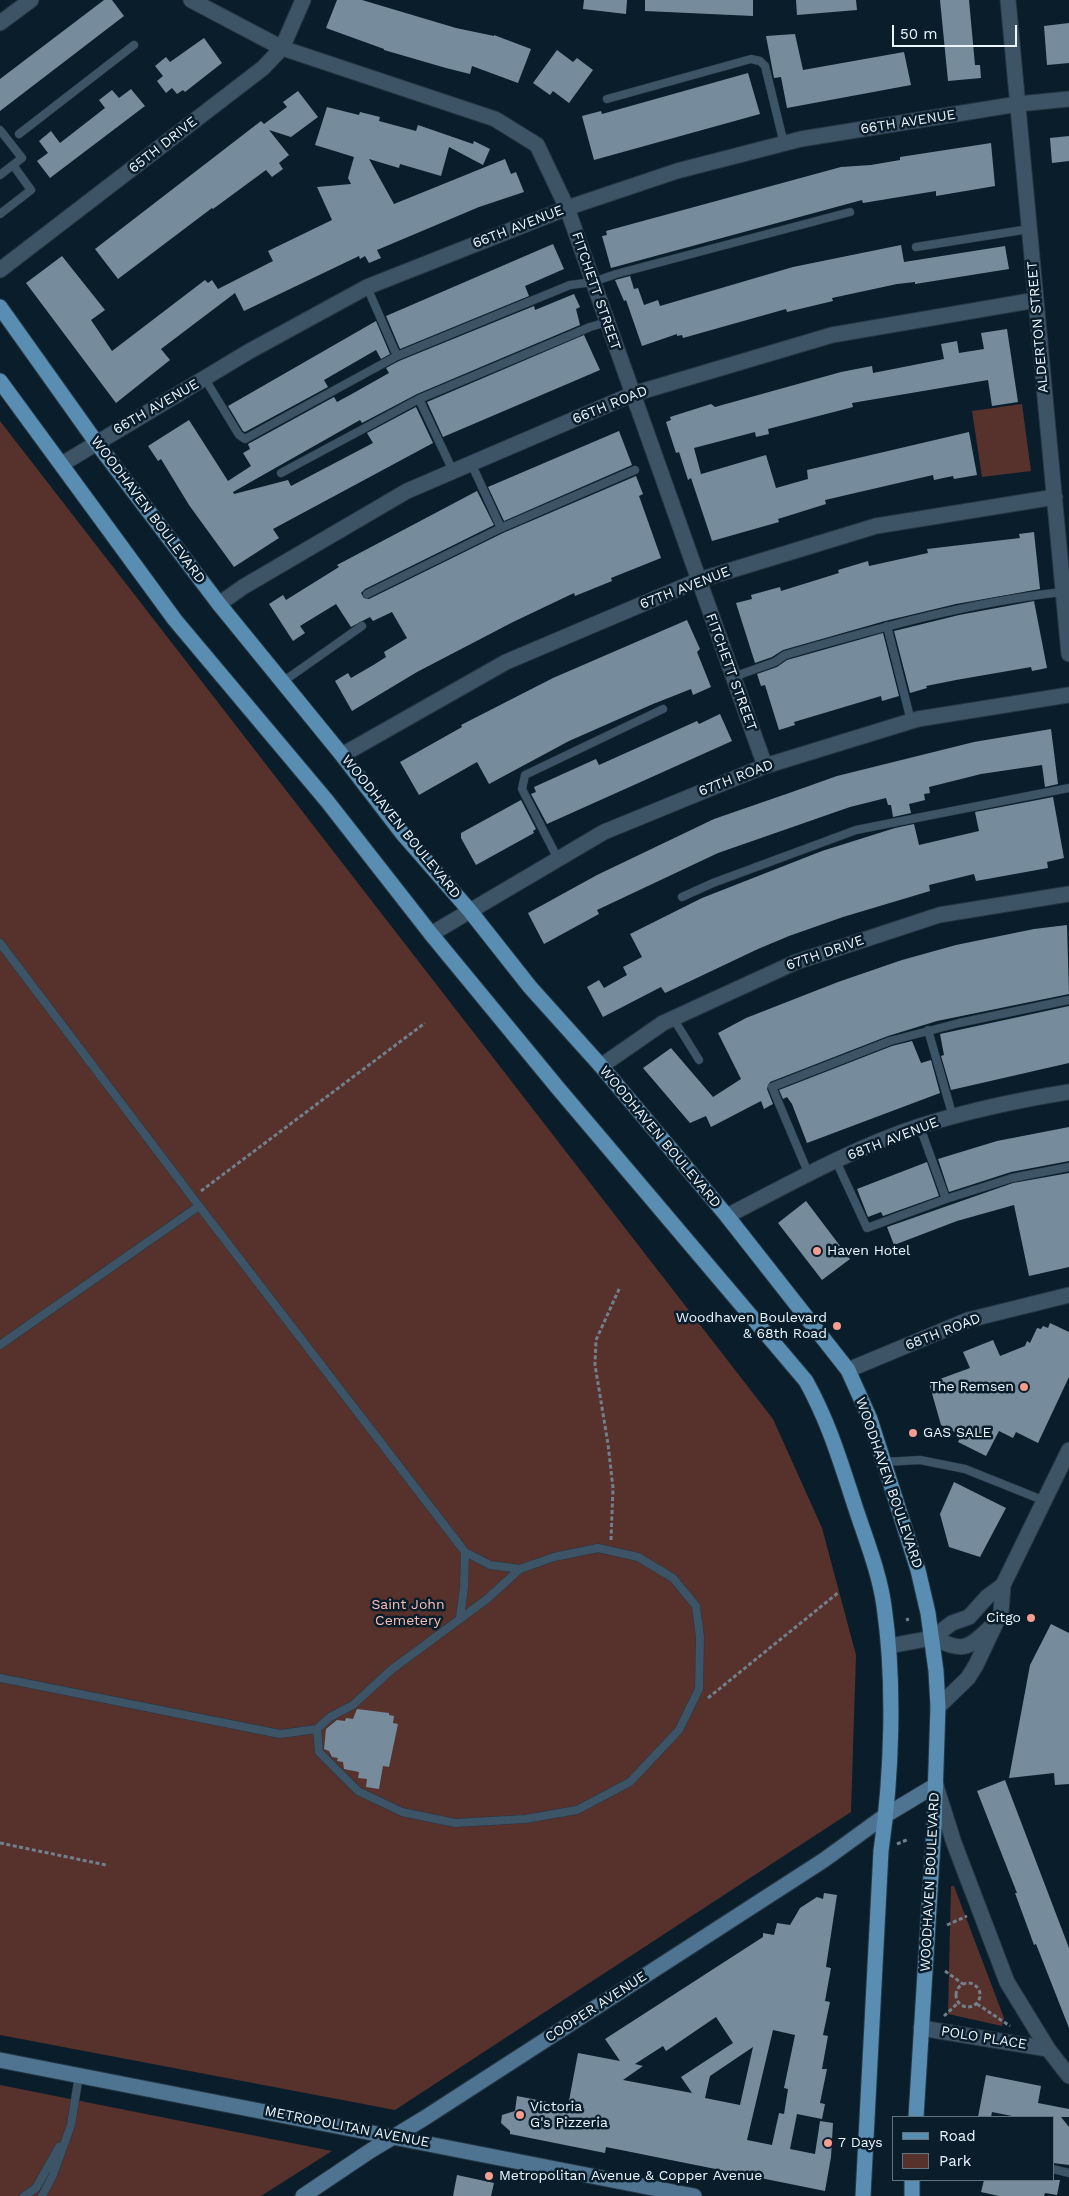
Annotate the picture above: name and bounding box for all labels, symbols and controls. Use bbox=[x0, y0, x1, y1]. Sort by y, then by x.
scale bar bbox=[894, 15, 1019, 47]
text: 50 m bbox=[900, 25, 937, 43]
street label: 66TH AVENUE bbox=[859, 106, 957, 138]
street label: 65TH DRIVE bbox=[126, 113, 200, 177]
street label: 66TH AVENUE bbox=[470, 202, 566, 252]
street label: FITCHETT STREET bbox=[568, 230, 624, 352]
street label: ALDERTON STREET bbox=[1024, 261, 1052, 393]
street label: 66TH AVENUE bbox=[110, 376, 202, 438]
street label: 66TH ROAD bbox=[570, 382, 650, 428]
street label: WOODHAVEN BOULEVARD bbox=[87, 433, 209, 587]
street label: 67TH AVENUE bbox=[638, 563, 732, 613]
street label: FITCHETT STREET bbox=[702, 611, 760, 733]
street label: WOODHAVEN BOULEVARD bbox=[338, 752, 464, 902]
street label: 67TH ROAD bbox=[696, 756, 776, 800]
street label: 67TH DRIVE bbox=[784, 932, 866, 974]
street label: WOODHAVEN BOULEVARD bbox=[596, 1063, 724, 1211]
street label: 68TH AVENUE bbox=[845, 1114, 941, 1164]
place label: Haven Hotel bbox=[827, 1243, 910, 1259]
marker: Haven Hotel bbox=[811, 1245, 823, 1257]
place label: Woodhaven Boulevard & 68th Road bbox=[676, 1310, 827, 1342]
street label: 68TH ROAD bbox=[903, 1310, 983, 1354]
marker: Woodhaven Boulevard & 68th Road bbox=[831, 1320, 843, 1332]
place label: The Remsen bbox=[930, 1379, 1014, 1395]
marker: The Remsen bbox=[1018, 1381, 1030, 1393]
street label: WOODHAVEN BOULEVARD bbox=[852, 1395, 926, 1571]
place label: GAS SALE bbox=[923, 1425, 991, 1441]
marker: GAS SALE bbox=[907, 1427, 919, 1439]
park label: Saint John Cemetery bbox=[371, 1597, 445, 1630]
place label: Citgo bbox=[986, 1610, 1021, 1626]
marker: Citgo bbox=[1025, 1612, 1037, 1624]
street label: WOODHAVEN BOULEVARD bbox=[917, 1792, 943, 1972]
street label: COOPER AVENUE bbox=[542, 1968, 650, 2046]
street label: POLO PLACE bbox=[940, 2023, 1028, 2053]
place label: Victoria G's Pizzeria bbox=[530, 2099, 608, 2132]
street label: METROPOLITAN AVENUE bbox=[263, 2103, 431, 2151]
marker: Victoria G's Pizzeria bbox=[514, 2109, 526, 2121]
legend bbox=[892, 2116, 1054, 2181]
text: Road bbox=[939, 2127, 976, 2145]
place label: 7 Days bbox=[838, 2135, 883, 2151]
marker: 7 Days bbox=[822, 2137, 834, 2149]
text: Park bbox=[939, 2152, 971, 2170]
place label: Metropolitan Avenue & Copper Avenue bbox=[499, 2168, 762, 2184]
marker: Metropolitan Avenue & Copper Avenue bbox=[483, 2170, 495, 2182]

